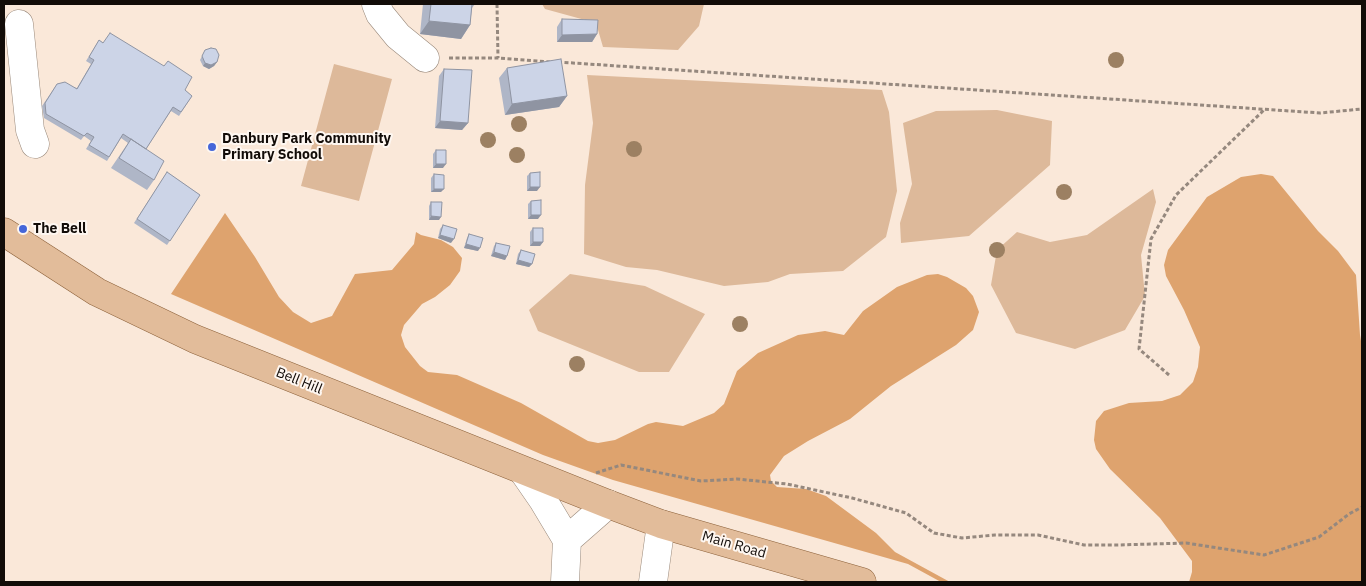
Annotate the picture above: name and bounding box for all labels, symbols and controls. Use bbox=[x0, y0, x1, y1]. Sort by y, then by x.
place label: Danbury Park Community Primary School bbox=[222, 131, 391, 164]
marker: Danbury Park Community Primary School bbox=[206, 141, 218, 153]
place label: The Bell bbox=[33, 221, 86, 237]
marker: The Bell bbox=[17, 223, 29, 235]
street label: Bell Hill bbox=[273, 364, 325, 398]
street label: Main Road bbox=[700, 528, 768, 562]

